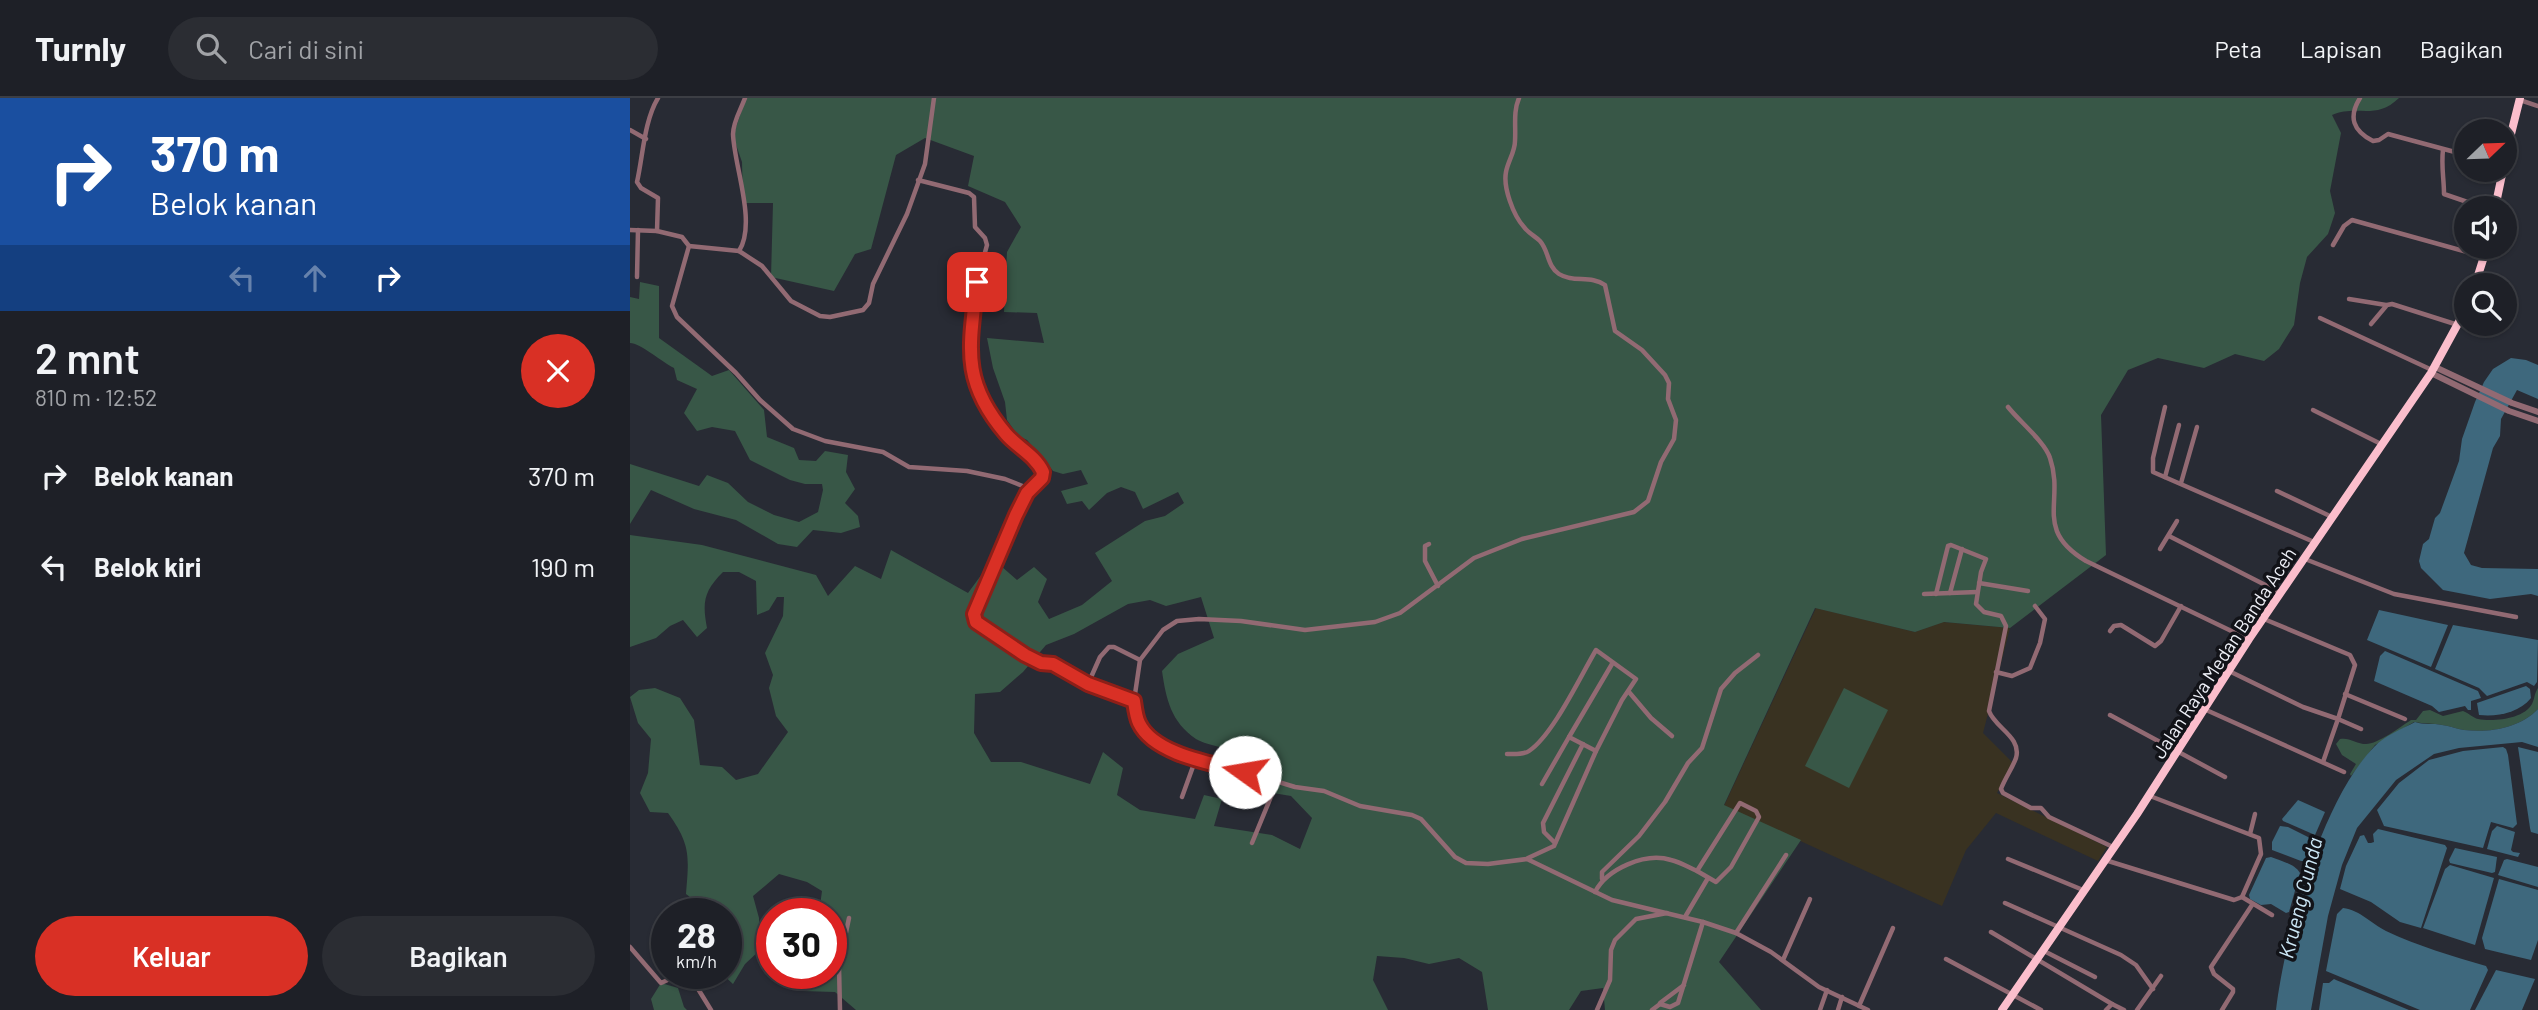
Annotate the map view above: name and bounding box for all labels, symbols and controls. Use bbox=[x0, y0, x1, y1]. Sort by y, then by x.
search box bbox=[168, 17, 658, 80]
text: Turnly bbox=[35, 28, 126, 68]
icon: search bbox=[192, 29, 230, 67]
text: Cari di sini bbox=[248, 33, 364, 64]
text: Peta bbox=[2214, 34, 2262, 63]
text: Lapisan bbox=[2300, 34, 2382, 63]
text: Bagikan bbox=[2420, 34, 2503, 63]
north arrow bbox=[2454, 119, 2516, 182]
map controls bbox=[2454, 119, 2517, 336]
text: 370 m bbox=[150, 123, 279, 182]
icon: right bbox=[35, 126, 126, 217]
text: Belok kanan bbox=[150, 183, 317, 221]
button: sound bbox=[2454, 196, 2517, 259]
pin bbox=[947, 252, 1007, 312]
icon: left bbox=[223, 259, 261, 297]
icon: ahead bbox=[296, 259, 334, 297]
icon: right bbox=[369, 259, 407, 297]
icon: arrive bbox=[958, 263, 996, 301]
button: search bbox=[2454, 273, 2517, 336]
text: 2 mnt bbox=[35, 332, 140, 382]
button: close bbox=[521, 334, 595, 408]
text: 810 m · 12:52 bbox=[35, 383, 157, 411]
icon: right bbox=[35, 457, 73, 495]
text: Belok kanan bbox=[94, 460, 233, 491]
text: 370 m bbox=[528, 460, 595, 491]
street label: Jalan Raya Medan Banda Aceh bbox=[2147, 543, 2300, 763]
icon: left bbox=[35, 548, 73, 586]
text: Belok kiri bbox=[94, 551, 201, 582]
text: 190 m bbox=[531, 551, 595, 582]
position arrow bbox=[1208, 735, 1282, 809]
water label: Krueng Cunda bbox=[2272, 834, 2327, 961]
speed limit sign: 30 bbox=[756, 898, 847, 989]
text: 28 bbox=[677, 913, 716, 955]
button: Keluar bbox=[35, 916, 308, 996]
button: Bagikan bbox=[322, 916, 595, 996]
text: km/h bbox=[676, 950, 717, 972]

